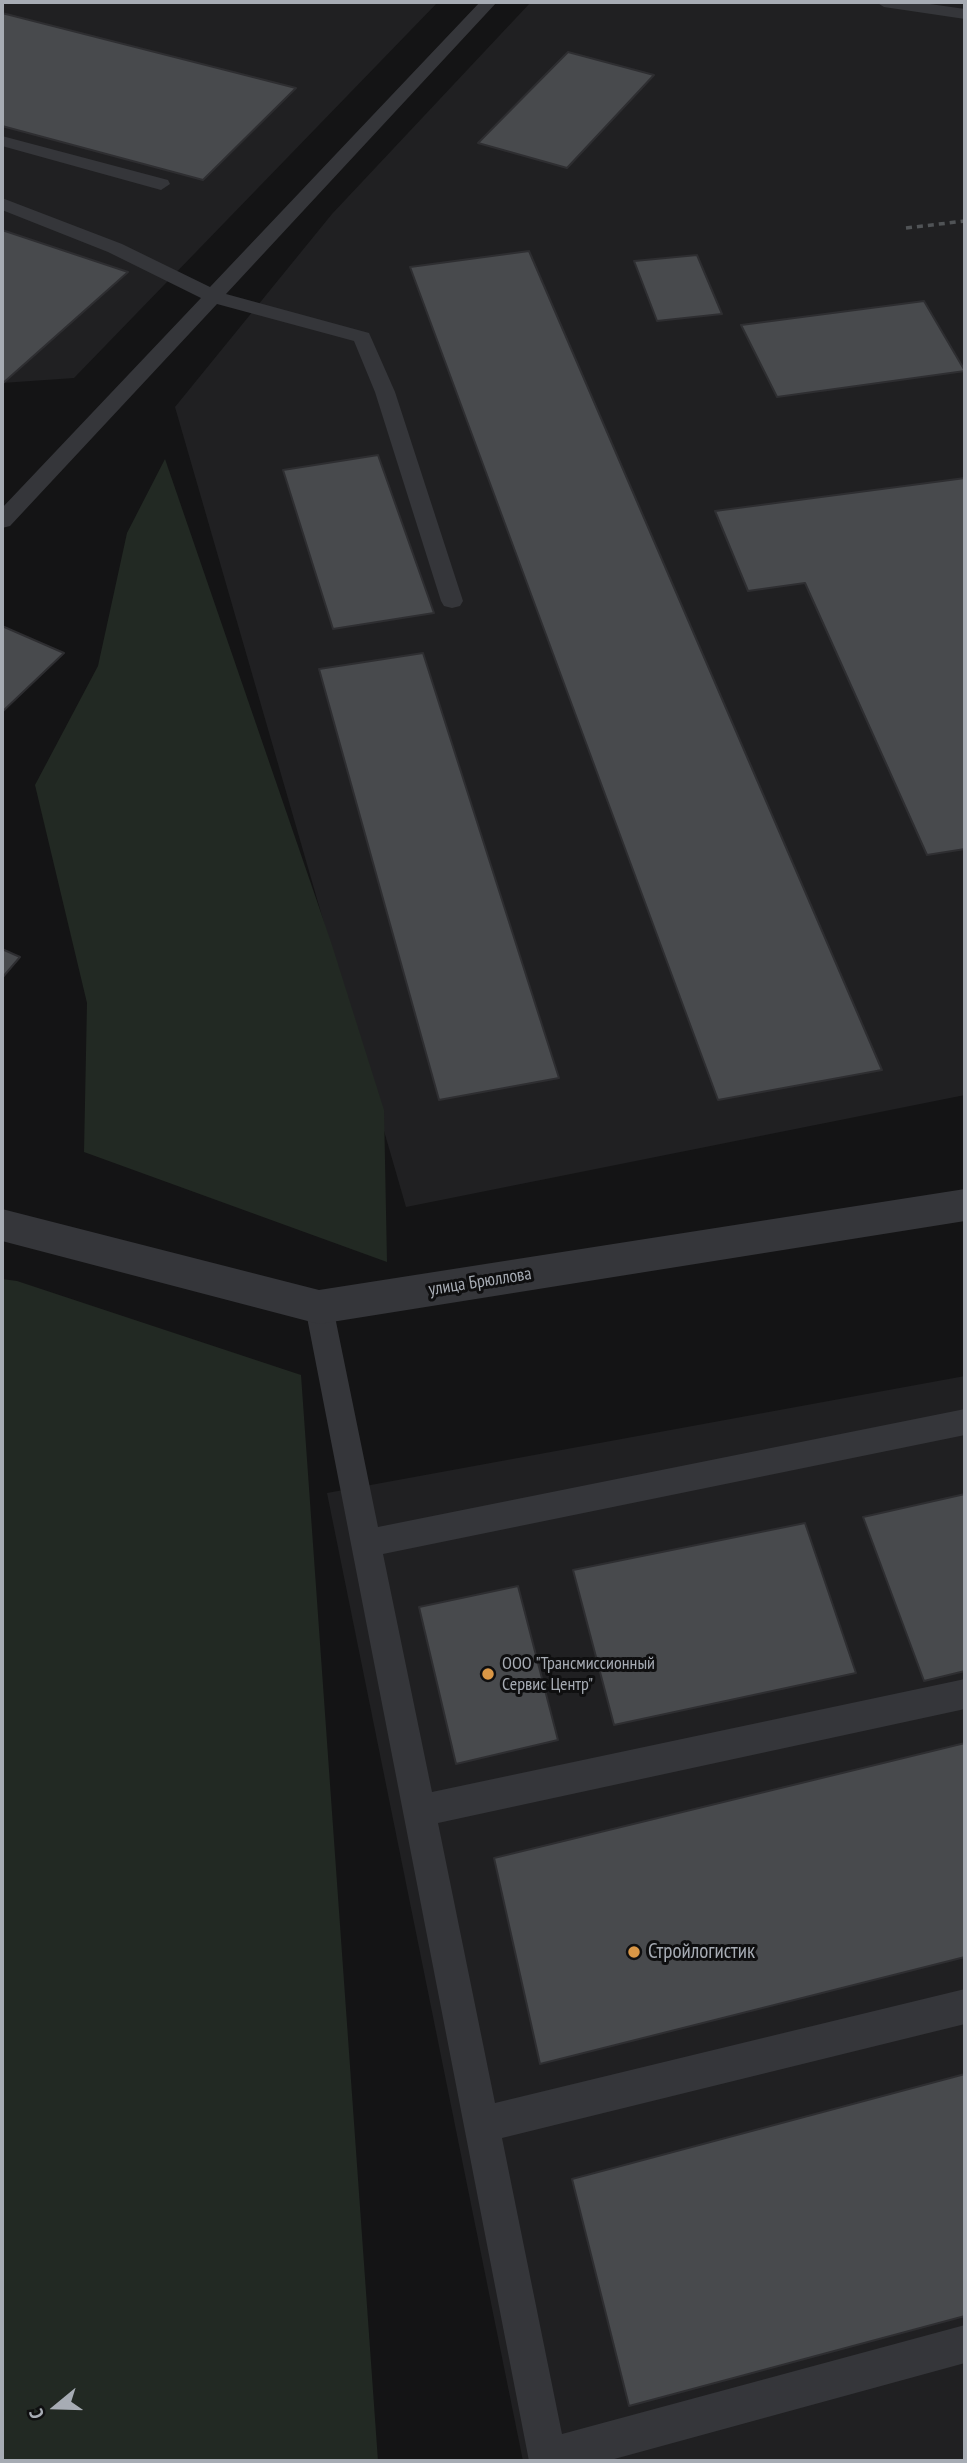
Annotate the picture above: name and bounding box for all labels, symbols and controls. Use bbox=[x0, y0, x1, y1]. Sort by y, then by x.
street label: улица Брюллова bbox=[427, 1263, 533, 1301]
place label: ООО "Трансмиссионный Сервис Центр" bbox=[502, 1653, 655, 1696]
marker: ООО "Трансмиссионный Сервис Центр" bbox=[480, 1666, 496, 1682]
place label: Стройлогистик bbox=[648, 1939, 755, 1965]
marker: Стройлогистик bbox=[626, 1944, 642, 1960]
north arrow bbox=[21, 2372, 91, 2442]
text: С bbox=[23, 2406, 49, 2422]

